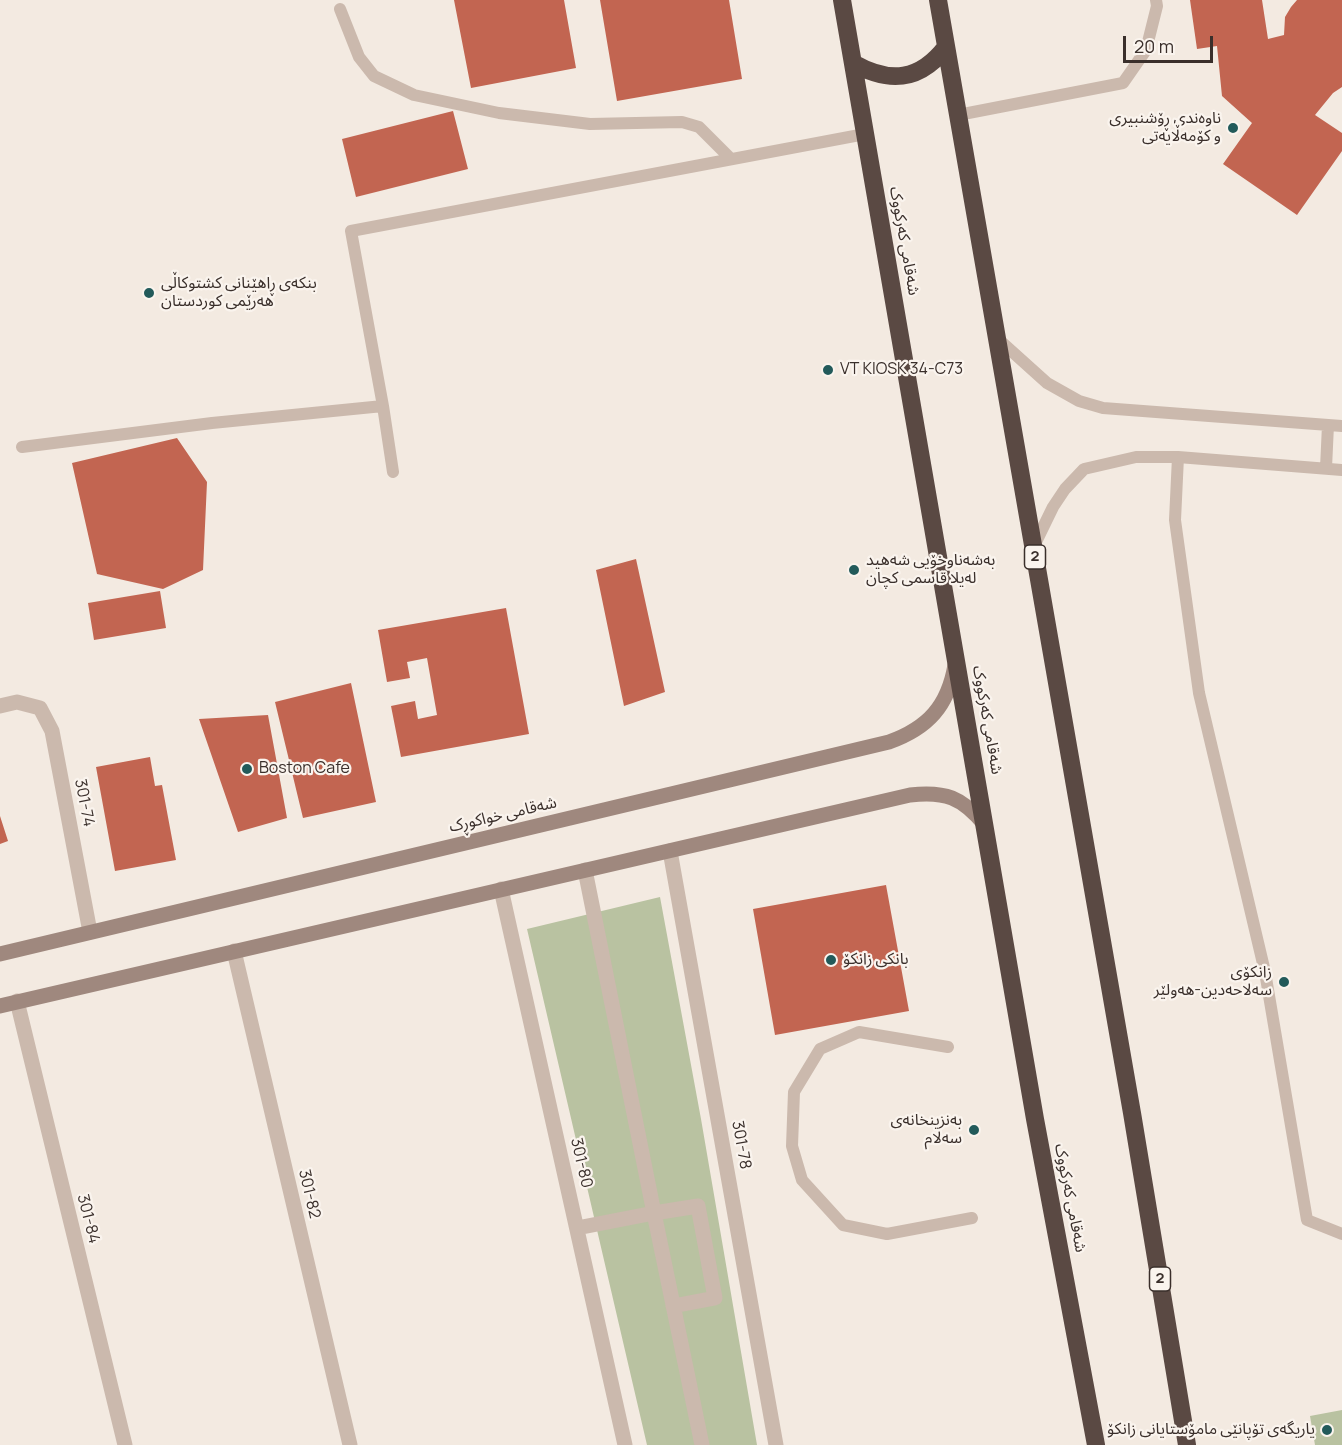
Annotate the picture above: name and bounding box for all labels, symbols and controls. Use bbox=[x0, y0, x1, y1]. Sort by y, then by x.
scale bar bbox=[1126, 24, 1216, 62]
text: 20 m bbox=[1134, 34, 1174, 58]
place label: ناوەندی ڕۆشنبیری و کۆمەڵایەتی bbox=[1109, 109, 1221, 147]
marker: ناوەندی ڕۆشنبیری و کۆمەڵایەتی bbox=[1226, 121, 1240, 135]
street label: شەقامی کەرکووک bbox=[885, 185, 923, 297]
place label: بنکەی ڕاهێنانی کشتوکاڵی هەرێمی کوردستان bbox=[161, 274, 317, 312]
marker: بنکەی ڕاهێنانی کشتوکاڵی هەرێمی کوردستان bbox=[142, 286, 156, 300]
place label: VT KIOSK 34-C73 bbox=[840, 360, 963, 380]
marker: VT KIOSK 34-C73 bbox=[821, 363, 835, 377]
road number: 2 bbox=[1024, 545, 1046, 569]
place label: بەشەناوخۆیی شەهید لەیلا قاسمی کچان bbox=[866, 551, 995, 589]
marker: بەشەناوخۆیی شەهید لەیلا قاسمی کچان bbox=[847, 563, 861, 577]
street label: شەقامی کەرکووک bbox=[968, 664, 1006, 776]
place label: Boston Cafe bbox=[259, 759, 350, 779]
marker: Boston Cafe bbox=[240, 762, 254, 776]
street label: 301-74 bbox=[70, 777, 98, 829]
street label: شەقامی خواکوڕک bbox=[447, 793, 559, 837]
place label: بانکی زانکۆ bbox=[843, 950, 909, 970]
marker: بانکی زانکۆ bbox=[824, 953, 838, 967]
place label: زانکۆی سەلاحەدین-هەولێر bbox=[1154, 963, 1272, 1001]
marker: زانکۆی سەلاحەدین-هەولێر bbox=[1277, 975, 1291, 989]
place label: بەنزینخانەی سەلام bbox=[890, 1111, 962, 1149]
street label: 301-78 bbox=[727, 1119, 755, 1171]
marker: بەنزینخانەی سەلام bbox=[967, 1123, 981, 1137]
street label: 301-80 bbox=[566, 1136, 596, 1190]
street label: شەقامی کەرکووک bbox=[1050, 1142, 1090, 1254]
street label: 301-82 bbox=[294, 1167, 324, 1221]
street label: 301-84 bbox=[73, 1192, 103, 1246]
road number: 2 bbox=[1150, 1267, 1170, 1291]
place label: یاریگەی تۆپانێی مامۆستایانی زانکۆ bbox=[1107, 1420, 1315, 1440]
marker: یاریگەی تۆپانێی مامۆستایانی زانکۆ bbox=[1320, 1423, 1334, 1437]

